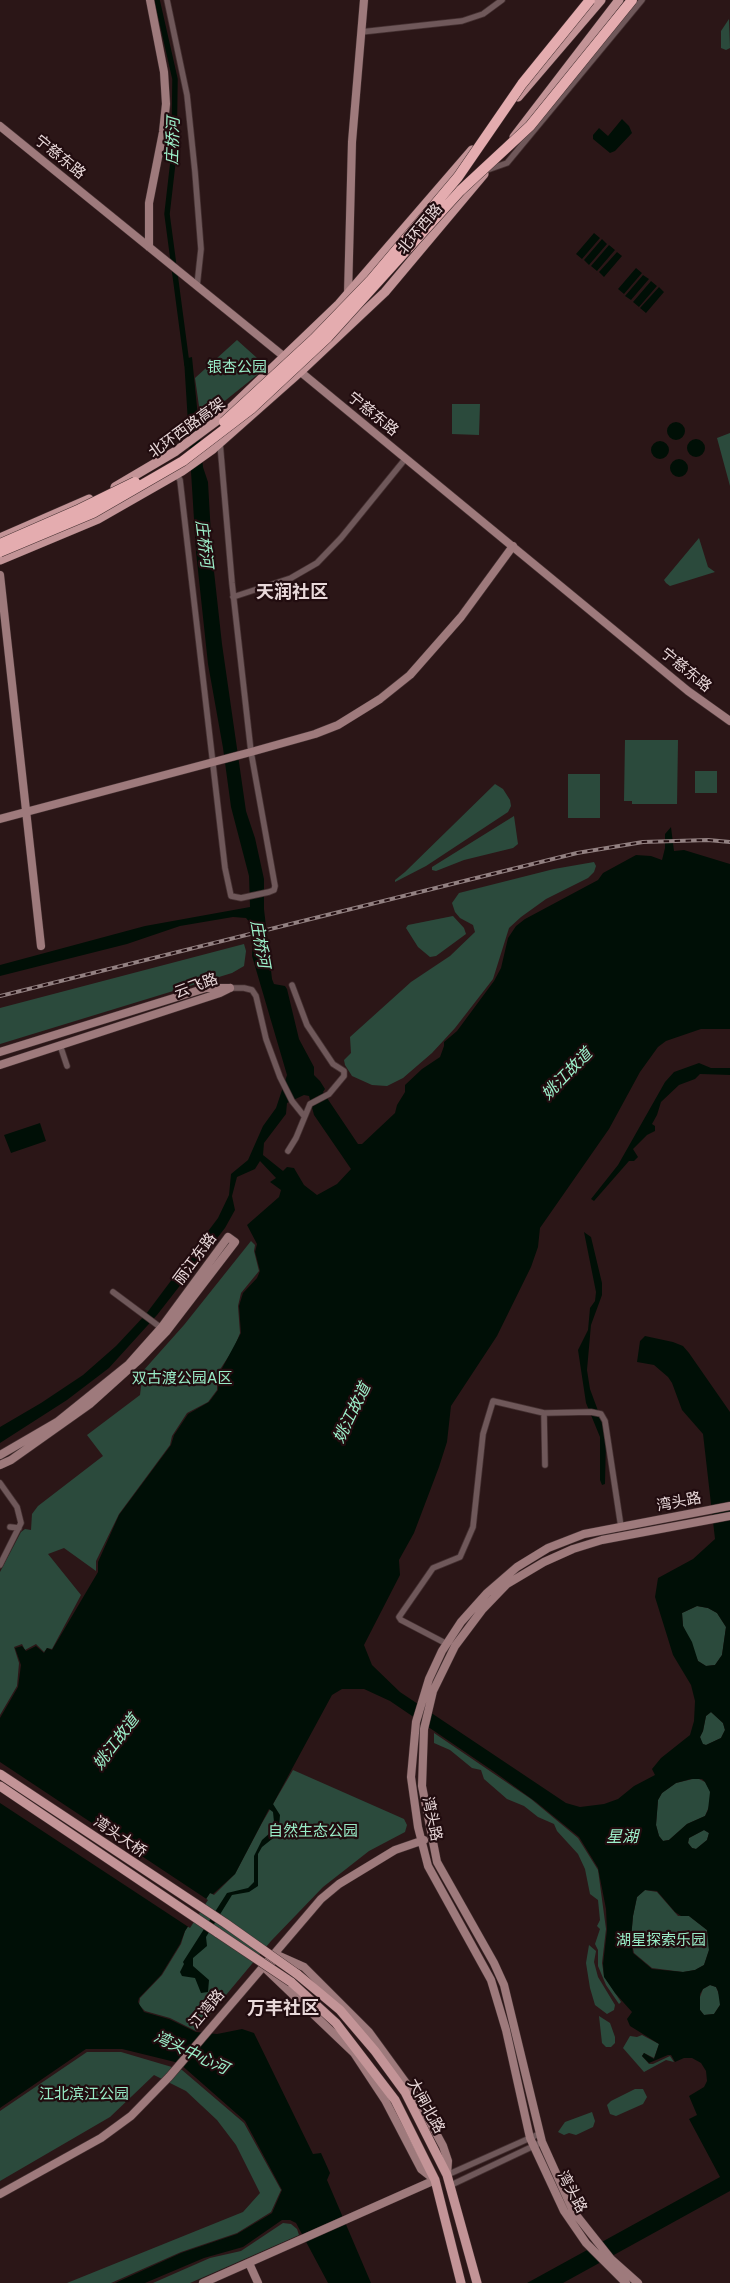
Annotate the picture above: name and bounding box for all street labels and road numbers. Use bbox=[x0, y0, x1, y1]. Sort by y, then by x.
street label: 宁慈东路 bbox=[31, 131, 89, 183]
street label: 北环西路 bbox=[394, 200, 446, 258]
street label: 宁慈东路 bbox=[344, 388, 402, 440]
street label: 北环西路高架 bbox=[145, 394, 229, 462]
street label: 宁慈东路 bbox=[657, 644, 715, 696]
street label: 云飞路 bbox=[172, 970, 220, 1002]
street label: 丽江东路 bbox=[170, 1230, 220, 1288]
street label: 湾头路 bbox=[655, 1489, 703, 1515]
street label: 湾头路 bbox=[419, 1795, 445, 1843]
street label: 湾头大桥 bbox=[90, 1813, 150, 1861]
street label: 江湾路 bbox=[186, 1986, 228, 2032]
street label: 大闸北路 bbox=[404, 2075, 448, 2137]
street label: 湾头路 bbox=[553, 2168, 591, 2216]

